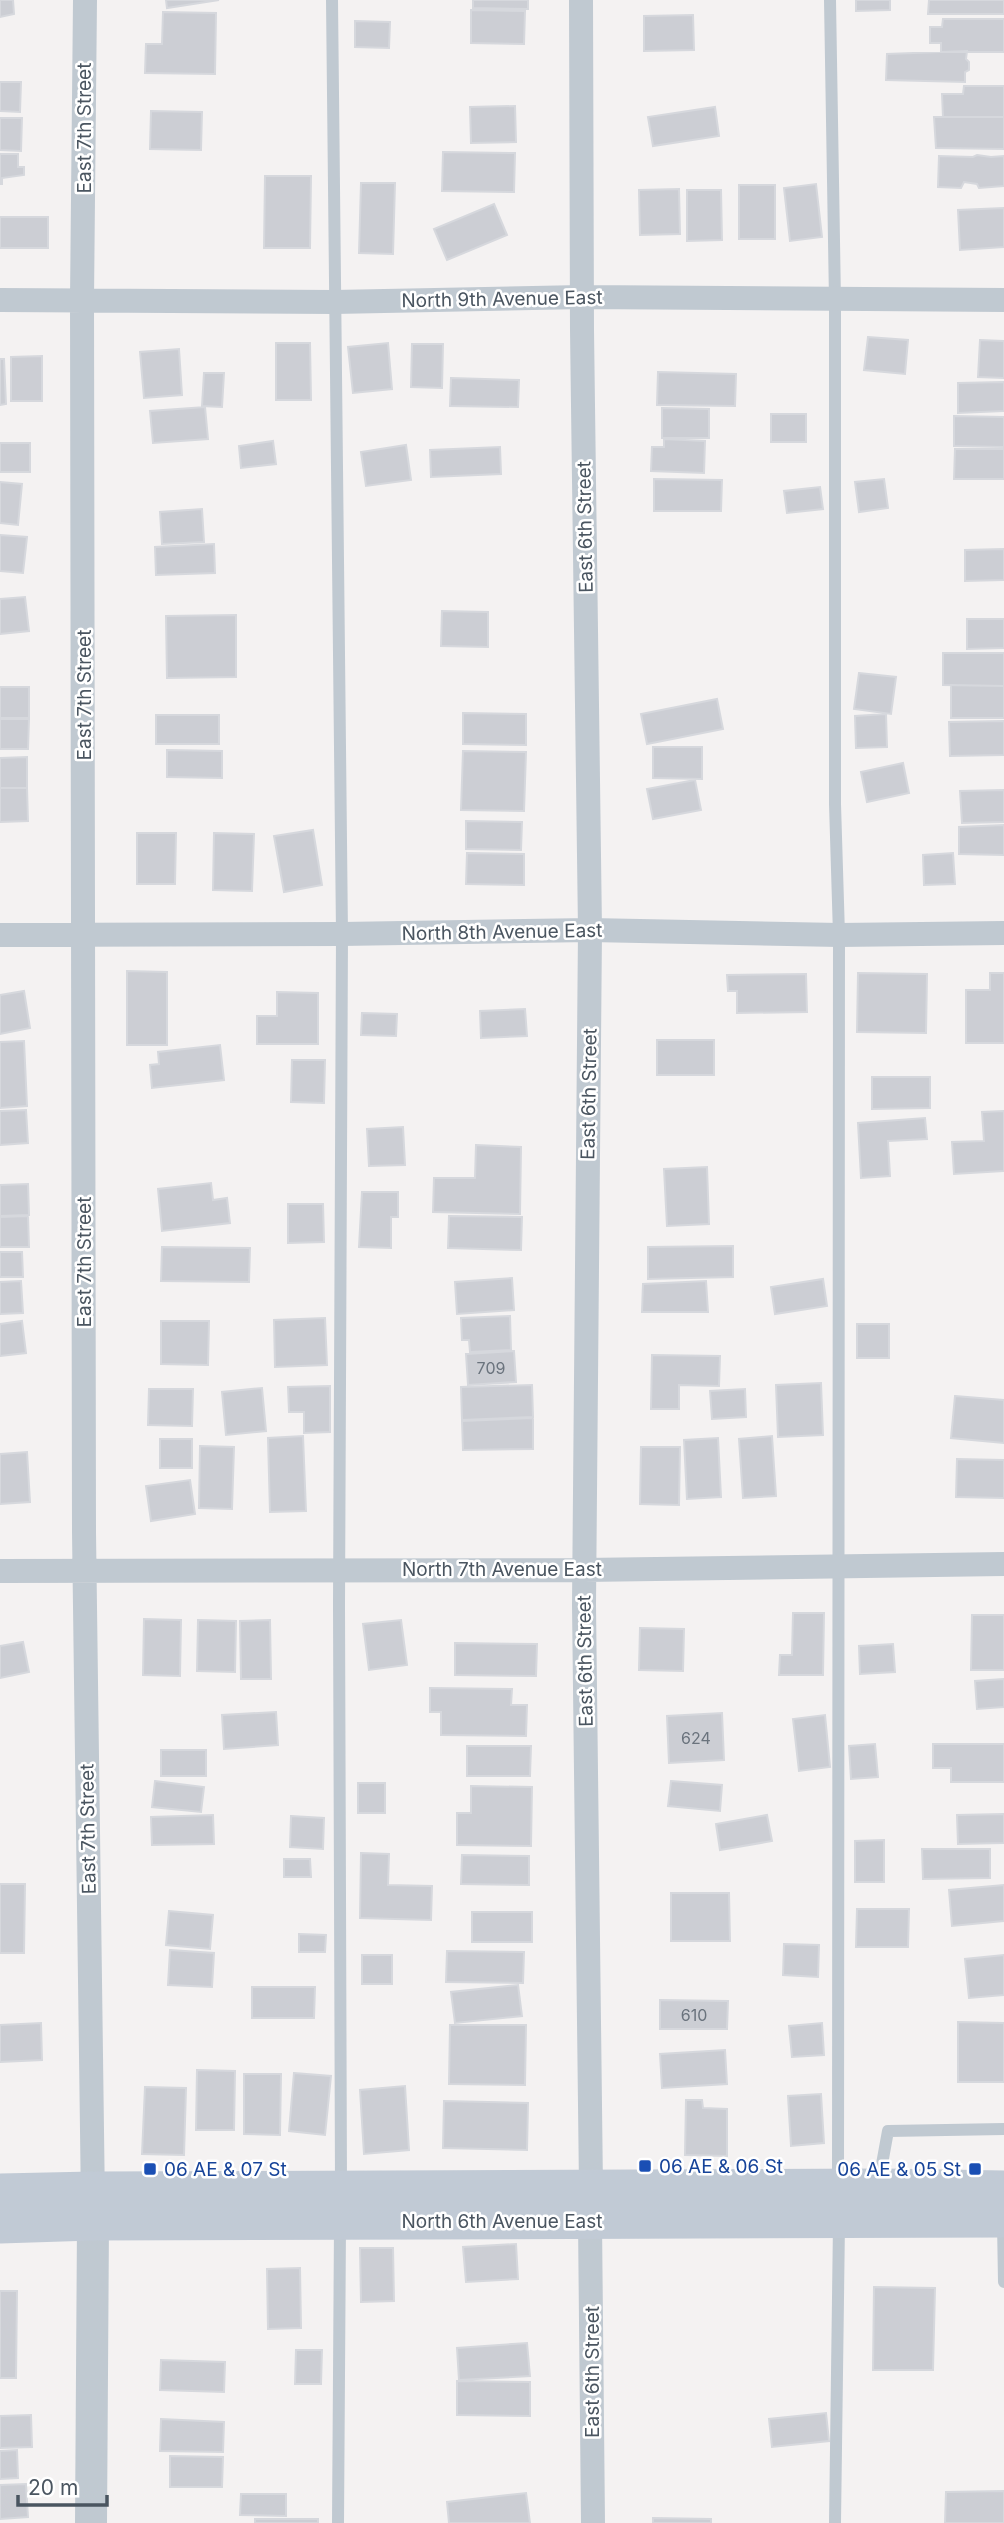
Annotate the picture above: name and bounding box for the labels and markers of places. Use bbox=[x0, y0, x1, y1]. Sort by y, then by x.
place label: 06 AE & 06 St bbox=[659, 2155, 783, 2178]
place label: 06 AE & 07 St bbox=[164, 2158, 287, 2181]
marker: 06 AE & 06 St bbox=[637, 2158, 653, 2174]
place label: 06 AE & 05 St bbox=[837, 2158, 961, 2181]
marker: 06 AE & 07 St bbox=[142, 2161, 158, 2177]
marker: 06 AE & 05 St bbox=[967, 2161, 983, 2177]

